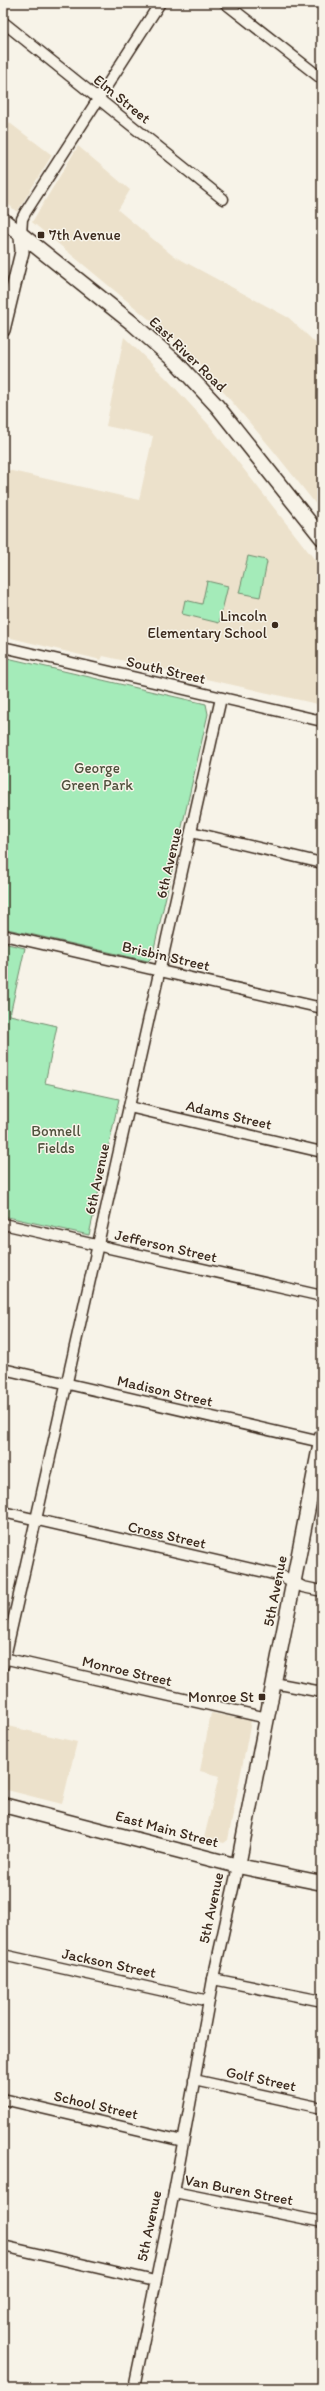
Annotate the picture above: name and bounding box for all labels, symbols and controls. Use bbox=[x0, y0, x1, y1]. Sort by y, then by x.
street label: Elm Street bbox=[90, 71, 154, 128]
place label: 7th Avenue bbox=[49, 226, 121, 244]
marker: 7th Avenue bbox=[36, 230, 46, 240]
street label: East River Road bbox=[146, 313, 230, 395]
place label: Lincoln Elementary School bbox=[147, 607, 268, 642]
marker: Lincoln Elementary School bbox=[270, 620, 280, 630]
street label: South Street bbox=[125, 652, 208, 688]
park label: George Green Park bbox=[61, 759, 133, 794]
street label: 6th Avenue bbox=[152, 826, 186, 900]
street label: Brisbin Street bbox=[120, 937, 212, 975]
street label: Adams Street bbox=[184, 1096, 274, 1134]
park label: Bonnell Fields bbox=[31, 1122, 81, 1157]
street label: 6th Avenue bbox=[81, 1142, 113, 1216]
street label: Jefferson Street bbox=[113, 1225, 219, 1267]
street label: Madison Street bbox=[115, 1371, 215, 1411]
street label: Cross Street bbox=[126, 1517, 208, 1553]
street label: 5th Avenue bbox=[259, 1554, 291, 1628]
street label: Monroe Street bbox=[80, 1652, 174, 1690]
place label: Monroe St bbox=[188, 1688, 254, 1706]
marker: Monroe St bbox=[257, 1692, 267, 1702]
street label: East Main Street bbox=[113, 1807, 221, 1852]
street label: 5th Avenue bbox=[195, 1871, 227, 1945]
street label: Jackson Street bbox=[60, 1944, 158, 1982]
street label: Golf Street bbox=[224, 2063, 298, 2095]
street label: School Street bbox=[52, 2087, 140, 2123]
street label: Van Buren Street bbox=[183, 2171, 295, 2209]
street label: 5th Avenue bbox=[133, 2189, 165, 2263]

